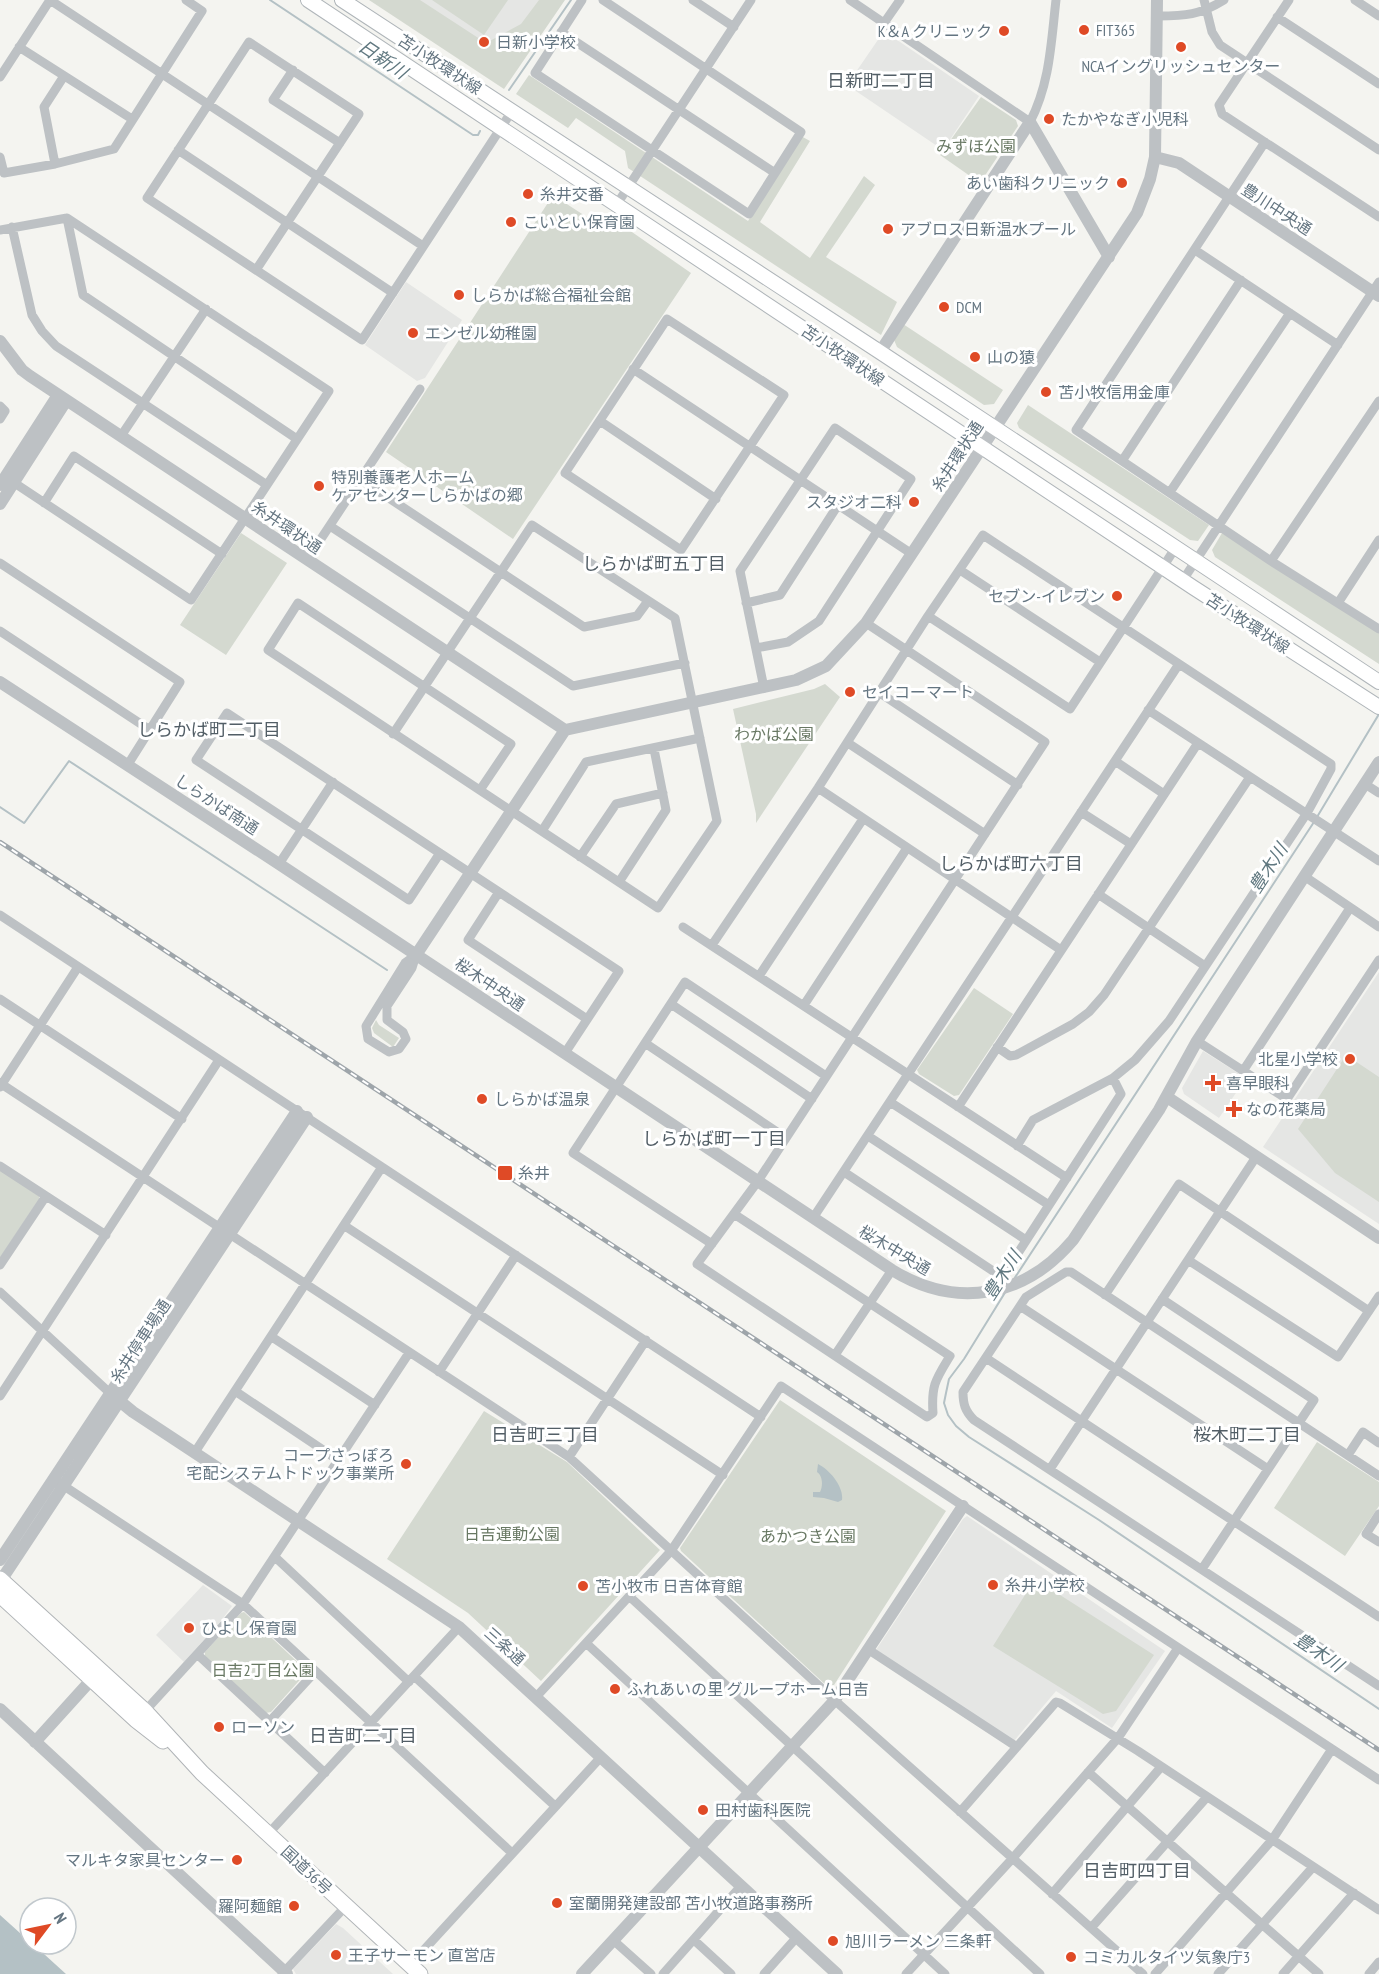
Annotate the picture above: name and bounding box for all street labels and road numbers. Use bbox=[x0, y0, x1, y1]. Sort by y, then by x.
street label: 苫小牧環状線 bbox=[394, 29, 486, 99]
street label: 豊川中央通 bbox=[1238, 179, 1316, 239]
street label: 苫小牧環状線 bbox=[798, 320, 888, 390]
street label: 糸井環状通 bbox=[927, 417, 987, 495]
street label: 糸井環状通 bbox=[248, 496, 326, 558]
street label: 苫小牧環状線 bbox=[1202, 588, 1294, 658]
street label: しらかば南通 bbox=[171, 769, 263, 839]
street label: 桜木中央通 bbox=[451, 953, 529, 1015]
street label: 桜木中央通 bbox=[856, 1221, 934, 1279]
street label: 糸井停車場通 bbox=[105, 1295, 175, 1387]
street label: 三条通 bbox=[480, 1623, 530, 1669]
street label: 国道36号 bbox=[277, 1841, 337, 1899]

